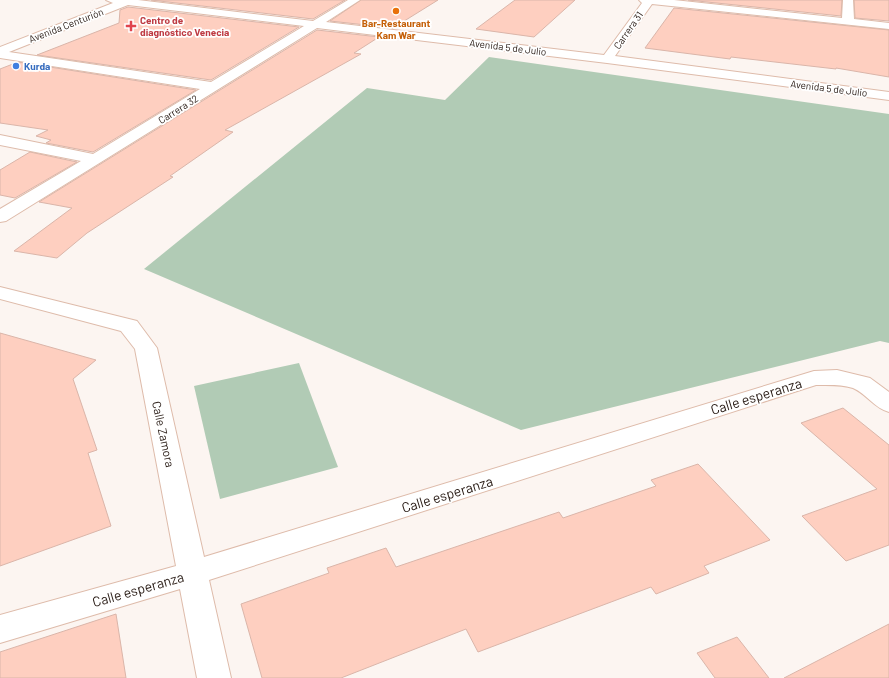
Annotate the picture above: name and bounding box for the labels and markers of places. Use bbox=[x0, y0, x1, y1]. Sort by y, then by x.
marker: Bar-Restaurant Kam War bbox=[391, 6, 401, 16]
place label: Centro de diagnóstico Venecia bbox=[140, 14, 229, 38]
place label: Bar-Restaurant Kam War bbox=[362, 17, 430, 41]
marker: Centro de diagnóstico Venecia bbox=[125, 20, 137, 32]
place label: Kurda bbox=[24, 60, 50, 72]
marker: Kurda bbox=[11, 61, 21, 71]

